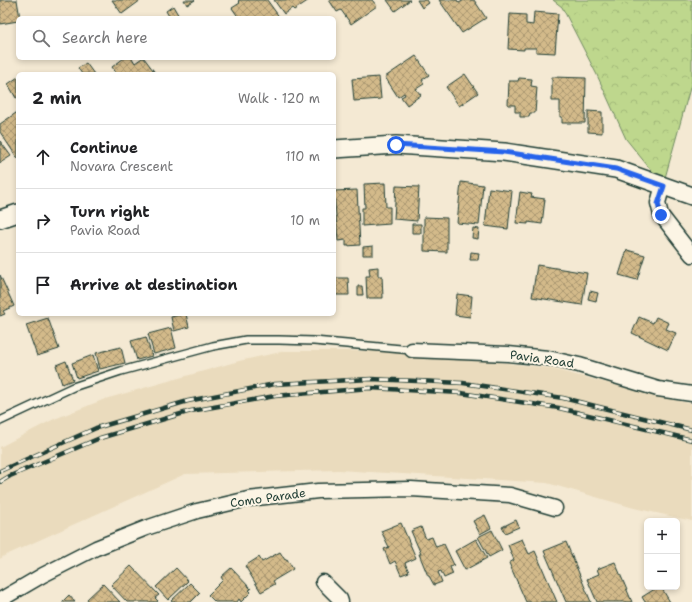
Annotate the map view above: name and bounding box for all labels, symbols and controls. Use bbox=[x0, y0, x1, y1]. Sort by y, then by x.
search box bbox=[16, 16, 336, 60]
icon: search bbox=[30, 27, 52, 49]
text: Search here bbox=[62, 28, 148, 48]
text: 2 min bbox=[32, 87, 82, 109]
text: Walk · 120 m bbox=[238, 90, 320, 107]
route start bbox=[387, 136, 405, 154]
text: Continue bbox=[70, 138, 138, 158]
icon: ahead bbox=[32, 146, 54, 168]
text: 110 m bbox=[285, 148, 320, 165]
text: Novara Crescent bbox=[70, 158, 173, 175]
text: Turn right bbox=[70, 202, 150, 222]
route end bbox=[652, 206, 670, 224]
icon: right bbox=[32, 210, 54, 232]
text: 10 m bbox=[290, 212, 320, 229]
text: Pavia Road bbox=[70, 222, 140, 239]
icon: arrive bbox=[32, 274, 54, 296]
text: Arrive at destination bbox=[70, 275, 238, 295]
street label: Pavia Road bbox=[509, 347, 576, 371]
street label: Como Parade bbox=[229, 485, 307, 511]
map controls bbox=[644, 518, 680, 590]
button: + bbox=[644, 518, 680, 554]
button: − bbox=[644, 554, 680, 590]

